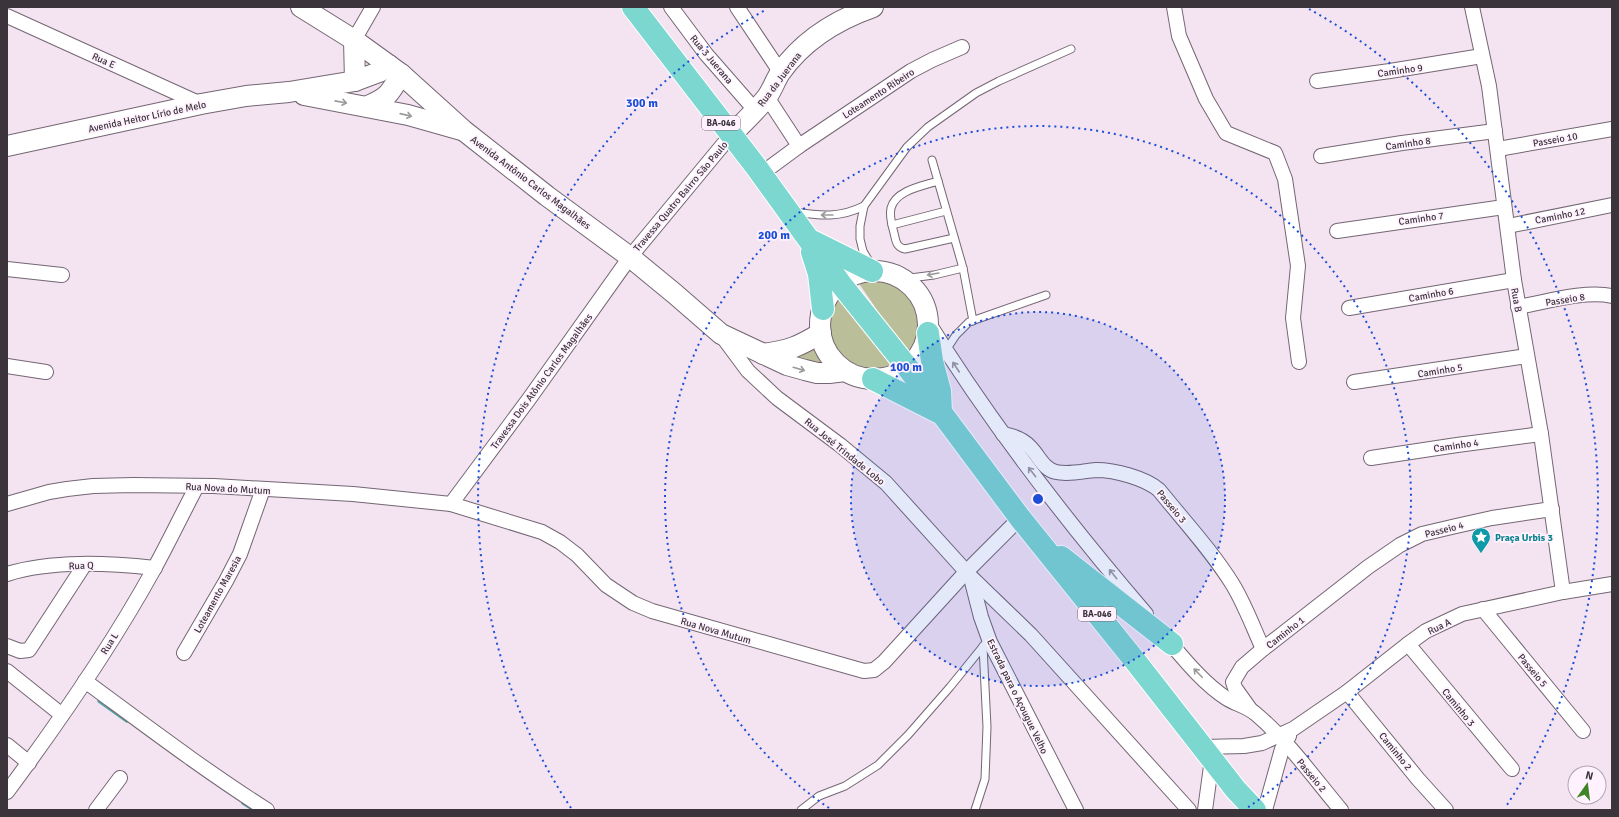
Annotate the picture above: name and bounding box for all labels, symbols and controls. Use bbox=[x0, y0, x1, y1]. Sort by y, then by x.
street label: Rua 3 Juerana bbox=[687, 33, 735, 87]
street label: Rua da Juerana bbox=[755, 50, 804, 109]
street label: Rua E bbox=[90, 51, 117, 71]
street label: Caminho 9 bbox=[1377, 62, 1423, 80]
street label: Loteamento Ribeiro bbox=[840, 66, 917, 122]
text: 300 m bbox=[626, 96, 658, 111]
one-way arrow bbox=[334, 98, 347, 106]
street label: Avenida Heitor Lírio de Melo bbox=[87, 99, 207, 135]
one-way arrow bbox=[399, 111, 412, 119]
road number: BA-046 bbox=[702, 116, 740, 130]
street label: Passeio 10 bbox=[1532, 130, 1578, 150]
street label: Avenida Antônio Carlos Magalhães bbox=[468, 134, 593, 232]
street label: Caminho 8 bbox=[1385, 135, 1431, 153]
street label: Travessa Quatro Bairro São Paulo bbox=[631, 139, 730, 254]
street label: Caminho 12 bbox=[1534, 205, 1586, 227]
street label: Caminho 7 bbox=[1398, 210, 1444, 228]
one-way arrow bbox=[821, 211, 834, 219]
text: 200 m bbox=[758, 228, 790, 243]
one-way arrow bbox=[927, 271, 940, 279]
street label: Caminho 6 bbox=[1408, 285, 1455, 305]
street label: Rua B bbox=[1508, 287, 1524, 313]
street label: Passeio 8 bbox=[1545, 291, 1586, 309]
street label: Travessa Dois Atônio Carlos Magalhães bbox=[488, 311, 596, 452]
text: 100 m bbox=[890, 360, 922, 375]
one-way arrow bbox=[952, 362, 960, 373]
street label: Caminho 5 bbox=[1417, 362, 1464, 380]
one-way arrow bbox=[793, 365, 806, 373]
street label: Rua José Trindade Lobo bbox=[802, 416, 887, 488]
street label: Caminho 4 bbox=[1433, 437, 1480, 455]
one-way arrow bbox=[1028, 467, 1037, 478]
street label: Rua Nova do Mutum bbox=[185, 481, 271, 497]
street label: Passeio 3 bbox=[1154, 488, 1189, 526]
centre of rings bbox=[1031, 492, 1045, 506]
street label: Passeio 4 bbox=[1423, 519, 1466, 541]
place icon: Praça Urbis 3 bbox=[1470, 526, 1492, 554]
place label: Praça Urbis 3 bbox=[1495, 532, 1553, 544]
street label: Loteamento Maresia bbox=[192, 554, 244, 635]
street label: Rua Q bbox=[68, 560, 94, 572]
one-way arrow bbox=[1108, 569, 1117, 580]
road number: BA-046 bbox=[1078, 607, 1116, 621]
street label: Caminho 1 bbox=[1264, 614, 1307, 651]
street label: Rua Nova Mutum bbox=[679, 615, 752, 647]
street label: Rua A bbox=[1426, 616, 1453, 638]
street label: Rua L bbox=[98, 630, 121, 657]
street label: Estrada para o Açougue Velho bbox=[984, 637, 1050, 756]
street label: Passeio 5 bbox=[1515, 652, 1550, 690]
one-way arrow bbox=[1193, 668, 1202, 678]
street label: Caminho 3 bbox=[1439, 686, 1477, 729]
street label: Caminho 2 bbox=[1376, 730, 1414, 773]
street label: Passeio 2 bbox=[1294, 757, 1329, 795]
north arrow bbox=[1567, 765, 1607, 805]
text: N bbox=[1584, 769, 1595, 783]

